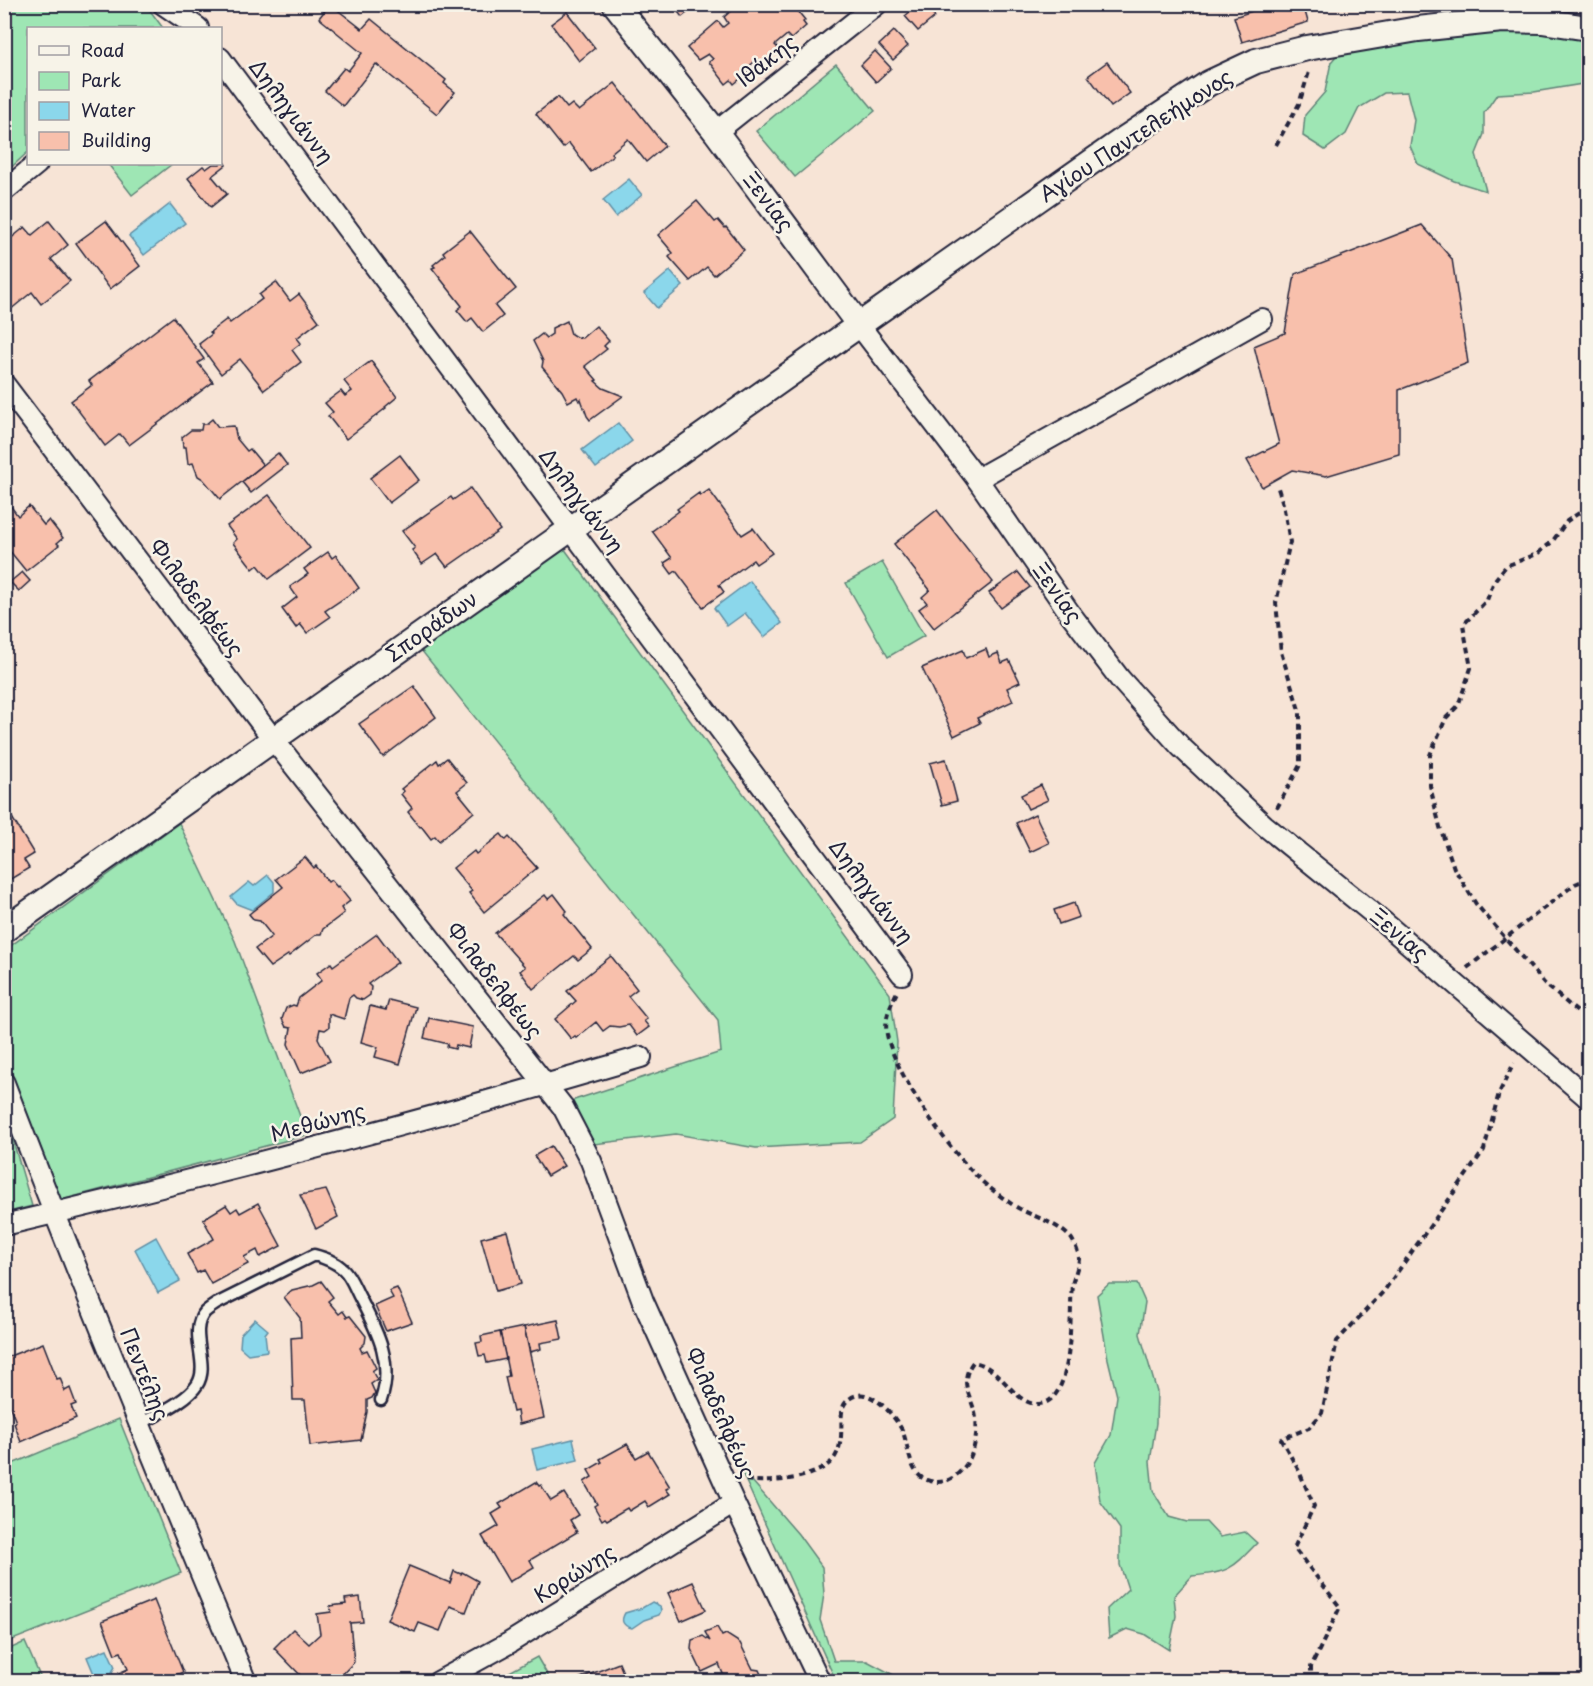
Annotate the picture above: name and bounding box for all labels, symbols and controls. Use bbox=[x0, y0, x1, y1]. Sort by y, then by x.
street label: Ιθάκης bbox=[729, 25, 803, 93]
legend bbox=[27, 27, 222, 165]
text: Road bbox=[81, 36, 125, 63]
street label: Δηληγιάννη bbox=[242, 52, 343, 170]
street label: Αγίου Παντελεήμονος bbox=[1032, 60, 1238, 209]
text: Park bbox=[81, 66, 121, 93]
text: Water bbox=[81, 96, 136, 123]
text: Building bbox=[81, 126, 151, 153]
street label: Ξενίας bbox=[736, 164, 803, 238]
street label: Δηληγιάννη bbox=[532, 441, 633, 559]
street label: Φιλαδελφέως bbox=[143, 531, 253, 662]
street label: Ξενίας bbox=[1026, 555, 1091, 629]
street label: Σποράδων bbox=[378, 582, 483, 669]
street label: Δηληγιάννη bbox=[822, 832, 923, 950]
street label: Ξενίας bbox=[1364, 899, 1437, 968]
street label: Φιλαδελφέως bbox=[440, 915, 551, 1045]
street label: Μεθώνης bbox=[267, 1093, 368, 1149]
street label: Πεντέλης bbox=[113, 1322, 179, 1424]
street label: Φιλαδελφέως bbox=[679, 1342, 765, 1483]
street label: Κορώνης bbox=[527, 1535, 621, 1610]

